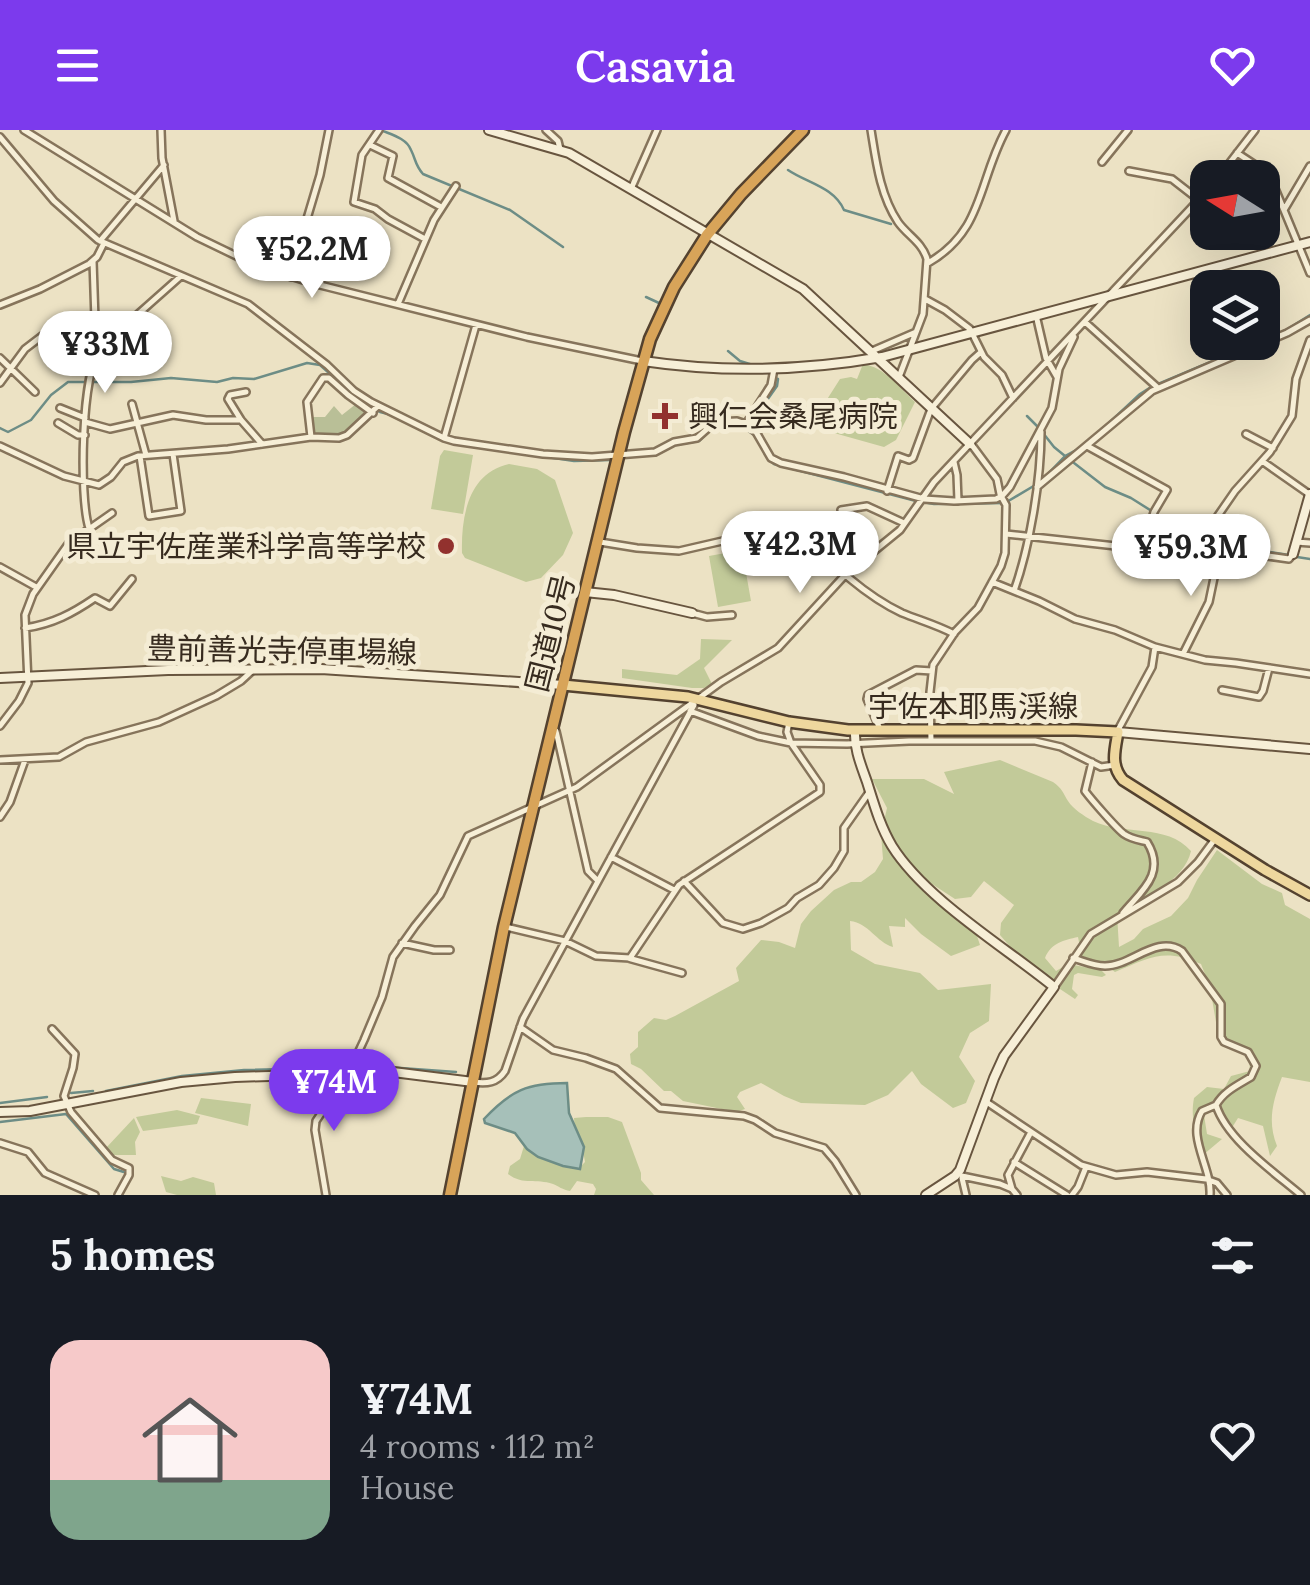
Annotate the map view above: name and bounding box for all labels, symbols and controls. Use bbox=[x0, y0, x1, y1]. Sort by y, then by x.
text: Casavia bbox=[575, 37, 735, 94]
icon: menu bbox=[50, 38, 105, 93]
icon: heart bbox=[1205, 38, 1260, 93]
north arrow bbox=[1190, 160, 1280, 250]
map controls bbox=[1190, 160, 1280, 360]
pin: ¥52.2M bbox=[231, 216, 393, 301]
text: ¥52.2M bbox=[255, 228, 369, 269]
button: layers bbox=[1190, 270, 1280, 360]
pin: ¥33M bbox=[46, 311, 164, 396]
text: ¥33M bbox=[60, 323, 150, 364]
place label: 興仁会桑尾病院 bbox=[688, 397, 898, 435]
marker: 興仁会桑尾病院 bbox=[652, 403, 678, 429]
pin: ¥42.3M bbox=[719, 511, 881, 596]
pin: ¥59.3M bbox=[1110, 514, 1272, 599]
text: ¥42.3M bbox=[743, 523, 857, 564]
text: ¥59.3M bbox=[1134, 526, 1248, 567]
place label: 県立宇佐産業科学高等学校 bbox=[66, 527, 426, 565]
marker: 県立宇佐産業科学高等学校 bbox=[435, 535, 457, 557]
street label: 国道10号 bbox=[517, 570, 583, 696]
street label: 豊前善光寺停車場線 bbox=[147, 629, 417, 671]
street label: 宇佐本耶馬渓線 bbox=[868, 687, 1078, 725]
pin: ¥74M bbox=[275, 1049, 393, 1134]
text: ¥74M bbox=[291, 1061, 377, 1102]
text: 5 homes bbox=[50, 1228, 215, 1282]
icon: filters bbox=[1205, 1228, 1260, 1283]
text: ¥74M bbox=[360, 1372, 473, 1426]
icon: home bbox=[130, 1380, 250, 1500]
icon: heart bbox=[1205, 1413, 1260, 1468]
text: 4 rooms · 112 m² bbox=[360, 1426, 595, 1467]
text: House bbox=[360, 1467, 454, 1508]

